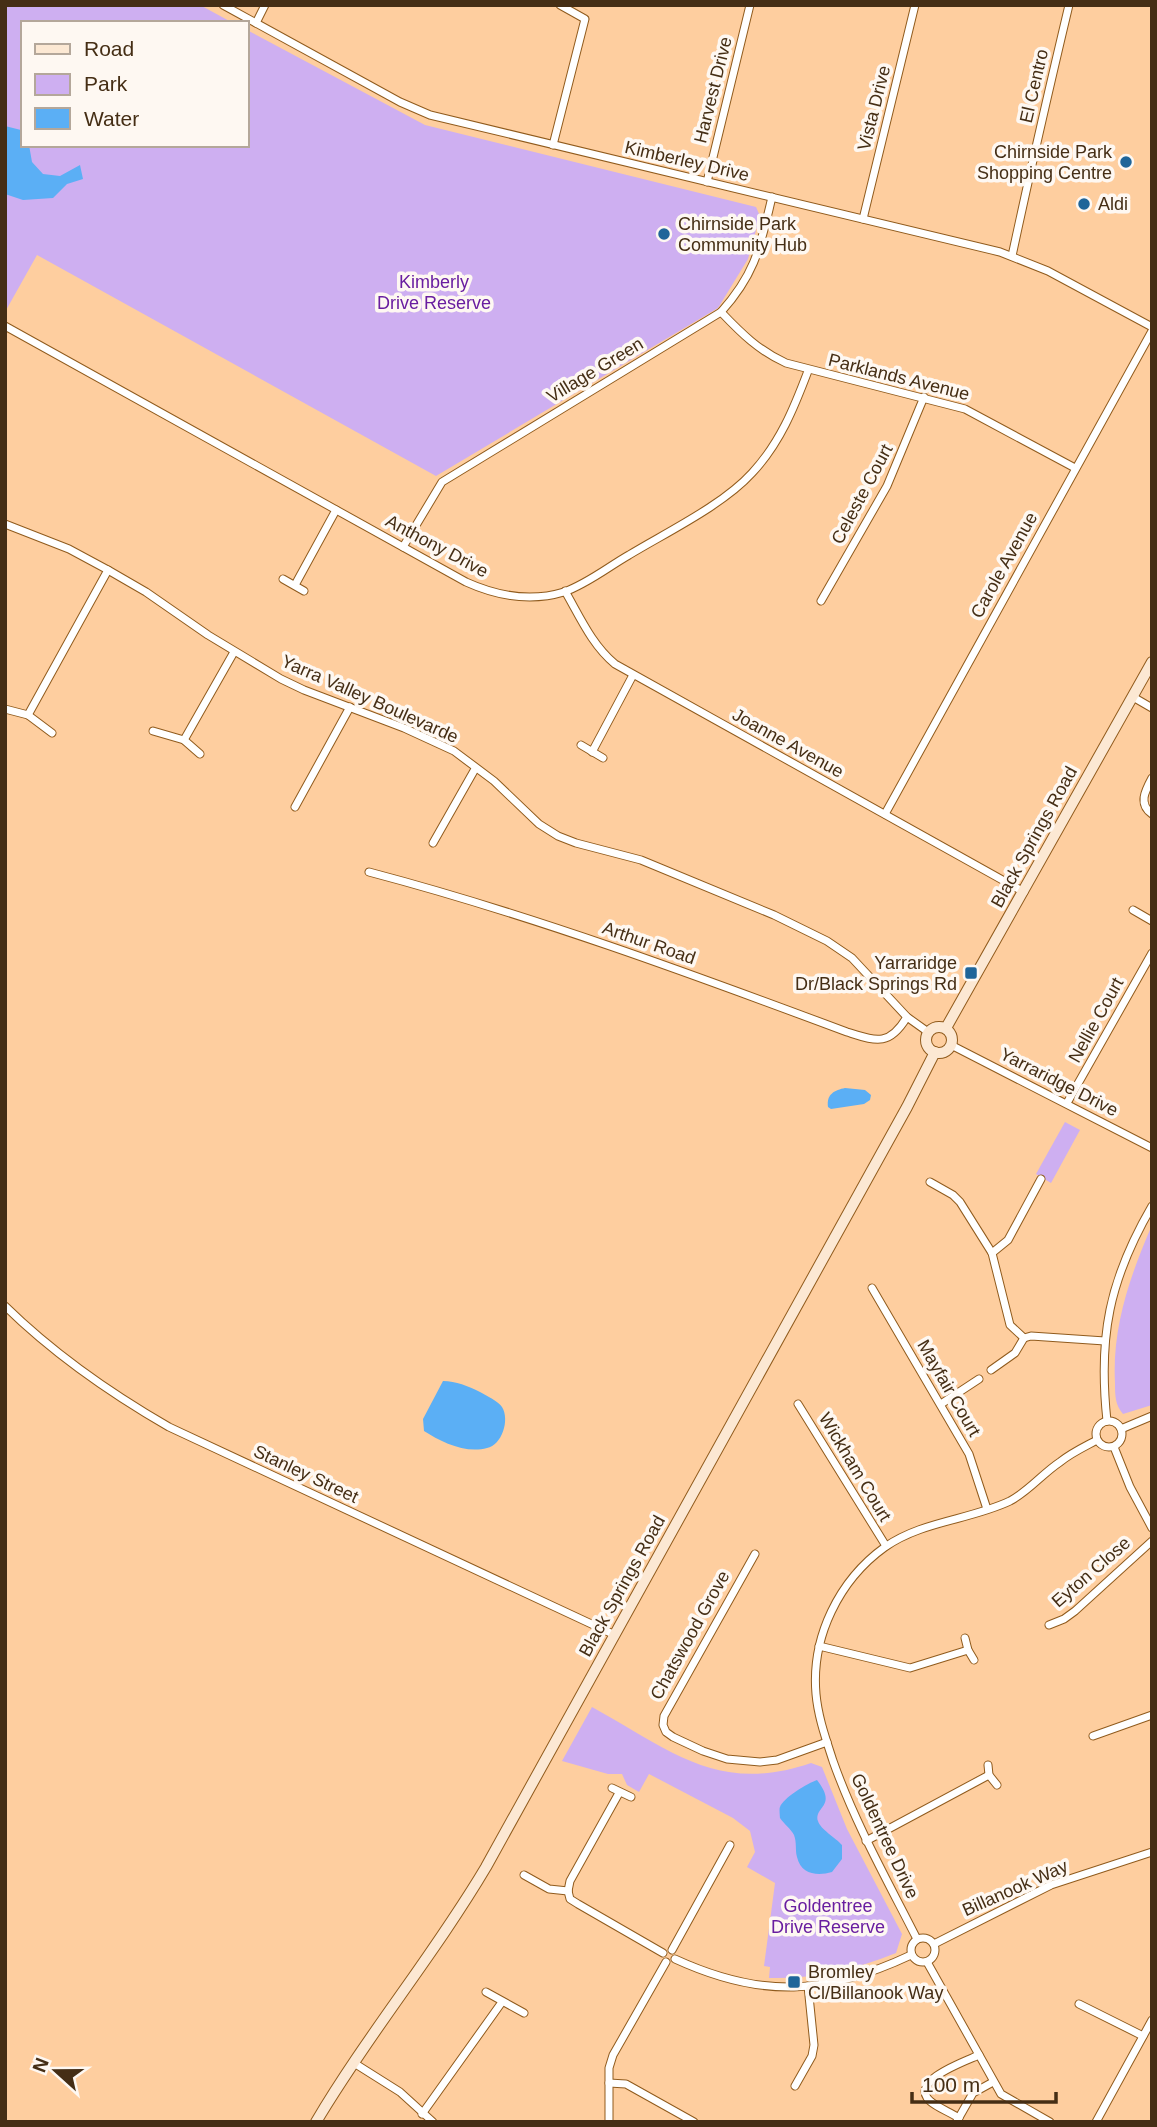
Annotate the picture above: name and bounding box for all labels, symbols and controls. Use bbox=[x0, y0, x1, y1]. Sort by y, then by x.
legend bbox=[21, 21, 248, 147]
street label: Harvest Drive bbox=[690, 35, 736, 145]
text: Road bbox=[84, 37, 134, 60]
street label: El Centro bbox=[1016, 47, 1052, 125]
street label: Vista Drive bbox=[854, 64, 894, 152]
text: Park bbox=[84, 72, 128, 95]
text: Water bbox=[84, 107, 139, 130]
street label: Kimberley Drive bbox=[623, 137, 751, 185]
place label: Chirnside Park Shopping Centre bbox=[977, 142, 1113, 183]
marker: Chirnside Park Shopping Centre bbox=[1118, 154, 1134, 170]
place label: Aldi bbox=[1098, 194, 1128, 214]
marker: Aldi bbox=[1076, 196, 1092, 212]
place label: Chirnside Park Community Hub bbox=[678, 214, 807, 255]
marker: Chirnside Park Community Hub bbox=[656, 226, 672, 242]
park label: Kimberly Drive Reserve bbox=[377, 272, 491, 313]
street label: Village Green bbox=[543, 333, 647, 407]
street label: Parklands Avenue bbox=[826, 350, 972, 404]
street label: Celeste Court bbox=[827, 441, 897, 547]
street label: Carole Avenue bbox=[967, 509, 1041, 621]
street label: Anthony Drive bbox=[382, 511, 492, 581]
street label: Yarra Valley Boulevarde bbox=[278, 651, 462, 747]
street label: Joanne Avenue bbox=[729, 704, 847, 782]
street label: Black Springs Road bbox=[987, 763, 1081, 911]
street label: Arthur Road bbox=[600, 918, 698, 968]
place label: Yarraridge Dr/Black Springs Rd bbox=[795, 953, 957, 994]
marker: Yarraridge Dr/Black Springs Rd bbox=[963, 965, 979, 981]
street label: Nellie Court bbox=[1064, 974, 1128, 1066]
street label: Yarraridge Drive bbox=[997, 1044, 1121, 1120]
street label: Mayfair Court bbox=[913, 1336, 985, 1440]
street label: Wickham Court bbox=[815, 1409, 895, 1525]
street label: Stanley Street bbox=[251, 1441, 361, 1507]
street label: Black Springs Road bbox=[575, 1512, 669, 1660]
street label: Eyton Close bbox=[1048, 1533, 1134, 1611]
street label: Chatswood Grove bbox=[646, 1567, 734, 1703]
street label: Goldentree Drive bbox=[847, 1770, 923, 1902]
street label: Billanook Way bbox=[959, 1856, 1071, 1920]
park label: Goldentree Drive Reserve bbox=[771, 1896, 885, 1937]
place label: Bromley Cl/Billanook Way bbox=[808, 1962, 943, 2003]
marker: Bromley Cl/Billanook Way bbox=[786, 1974, 802, 1990]
north arrow bbox=[21, 2036, 91, 2106]
text: N bbox=[28, 2055, 53, 2075]
scale bar bbox=[912, 2060, 1056, 2104]
text: 100 m bbox=[922, 2073, 980, 2096]

